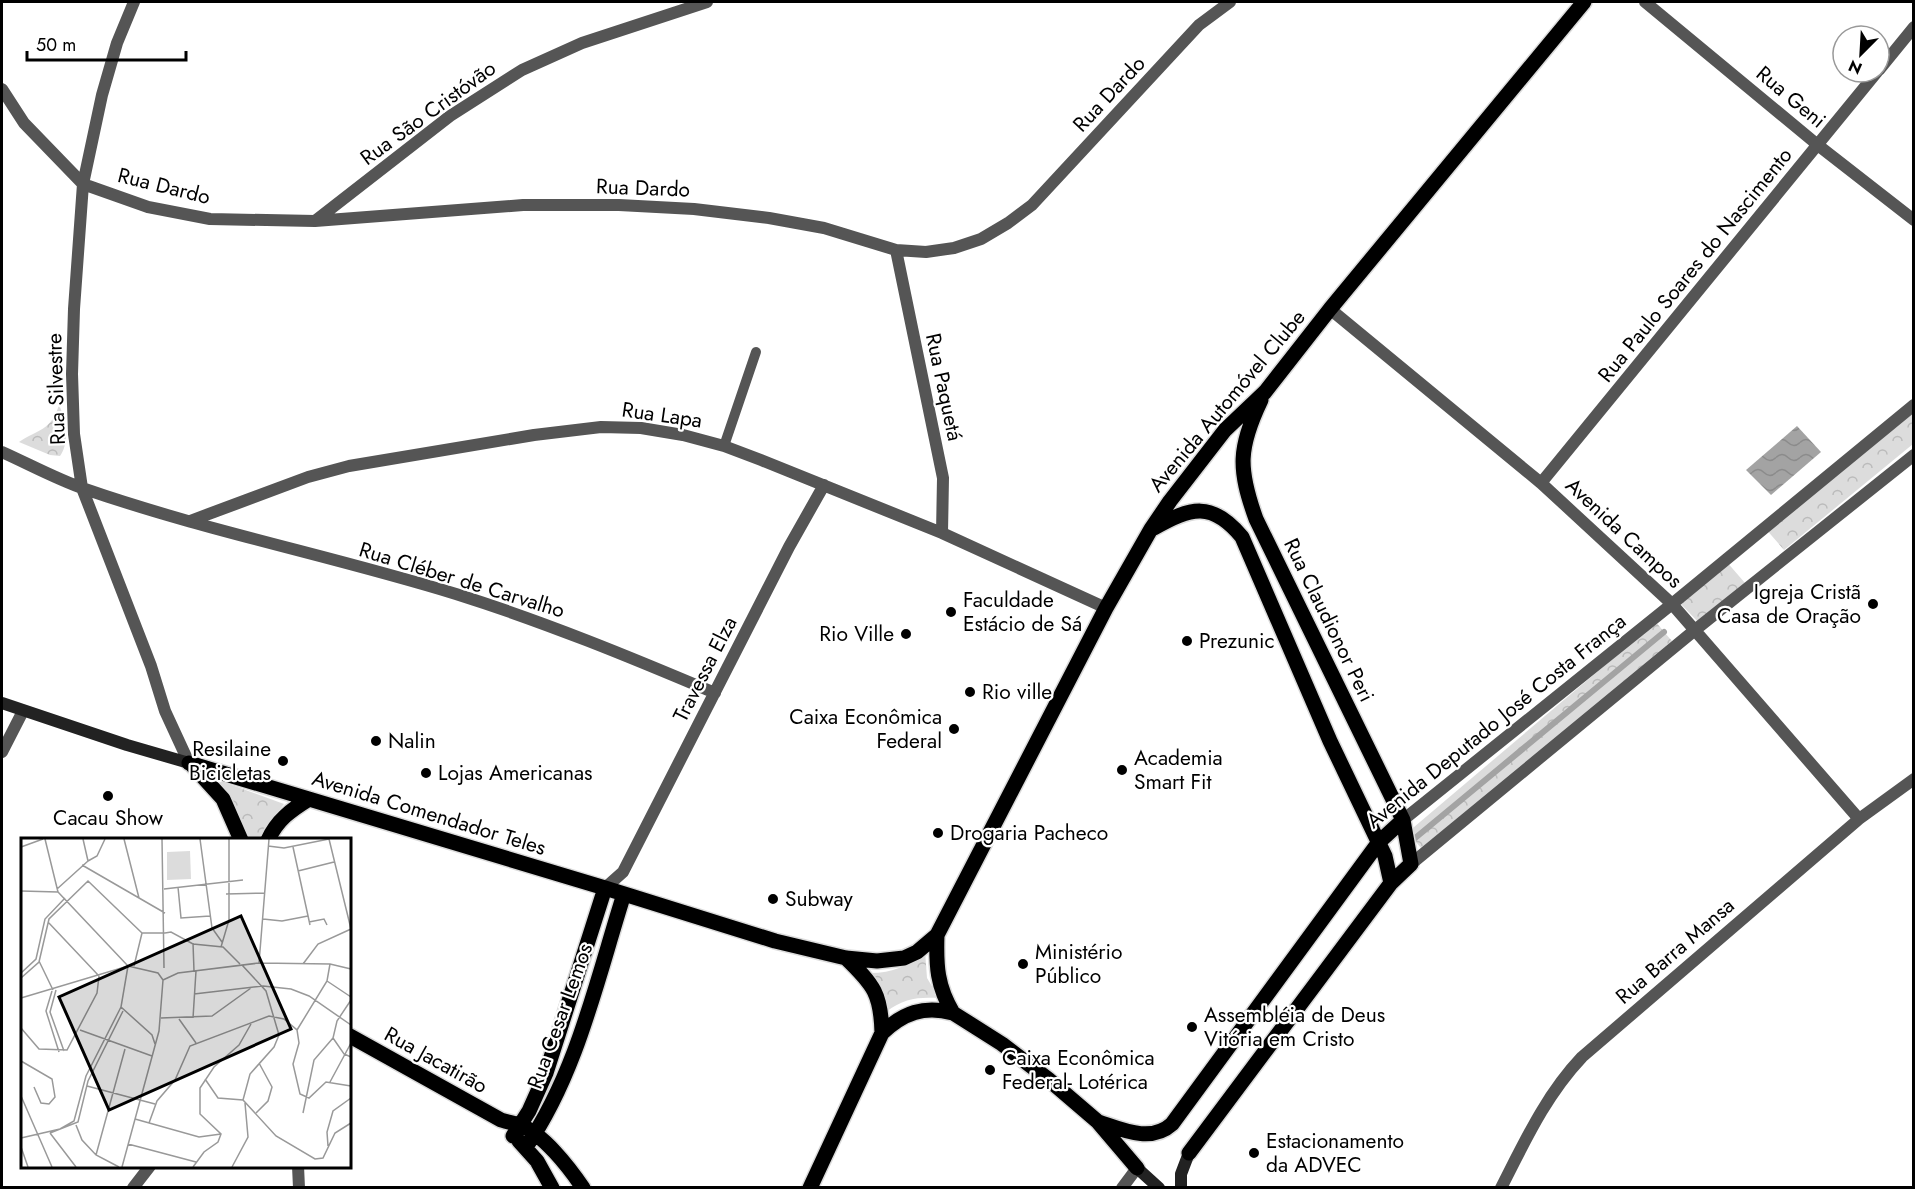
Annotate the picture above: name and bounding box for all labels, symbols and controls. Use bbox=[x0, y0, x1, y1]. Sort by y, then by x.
scale bar bbox=[27, 24, 186, 62]
north arrow bbox=[1831, 24, 1891, 84]
text: 50 m bbox=[36, 32, 76, 58]
street label: Rua Dardo bbox=[1066, 49, 1152, 139]
street label: Rua São Cristóvão bbox=[354, 53, 502, 173]
text: N bbox=[1845, 54, 1866, 80]
street label: Rua Geni bbox=[1750, 59, 1832, 135]
street label: Rua Paulo Soares do Nascimento bbox=[1591, 141, 1799, 389]
street label: Rua Dardo bbox=[115, 160, 213, 212]
street label: Rua Dardo bbox=[595, 171, 691, 205]
street label: Avenida Automóvel Clube bbox=[1142, 303, 1312, 499]
street label: Rua Paquetá bbox=[918, 330, 970, 444]
street label: Rua Silvestre bbox=[39, 332, 73, 445]
street label: Rua Lapa bbox=[620, 395, 704, 435]
street label: Avenida Campos bbox=[1559, 471, 1689, 595]
street label: Rua Claudionor Peri bbox=[1276, 533, 1382, 707]
street label: Rua Cléber de Carvalho bbox=[355, 534, 569, 626]
place label: Igreja Cristã Casa de Oração bbox=[1717, 577, 1861, 631]
place label: Faculdade Estácio de Sá bbox=[963, 585, 1082, 639]
marker: Igreja Cristã Casa de Oração bbox=[1866, 597, 1880, 611]
marker: Faculdade Estácio de Sá bbox=[944, 605, 958, 619]
street label: Avenida Deputado José Costa França bbox=[1360, 607, 1632, 835]
street label: Travessa Elza bbox=[666, 611, 744, 727]
place label: Rio Ville bbox=[819, 619, 894, 649]
place label: Prezunic bbox=[1199, 626, 1274, 656]
marker: Rio Ville bbox=[899, 627, 913, 641]
marker: Prezunic bbox=[1180, 634, 1194, 648]
place label: Rio ville bbox=[982, 677, 1052, 707]
marker: Rio ville bbox=[963, 685, 977, 699]
place label: Caixa Econômica Federal bbox=[789, 702, 942, 756]
marker: Caixa Econômica Federal bbox=[947, 722, 961, 736]
place label: Nalin bbox=[388, 726, 436, 756]
place label: Resilaine Bicicletas bbox=[189, 734, 271, 788]
marker: Nalin bbox=[369, 734, 383, 748]
place label: Academia Smart Fit bbox=[1134, 743, 1223, 797]
marker: Resilaine Bicicletas bbox=[276, 754, 290, 768]
place label: Lojas Americanas bbox=[438, 758, 592, 788]
street label: Avenida Comendador Teles bbox=[308, 763, 550, 863]
marker: Academia Smart Fit bbox=[1115, 763, 1129, 777]
marker: Lojas Americanas bbox=[419, 766, 433, 780]
marker: Cacau Show bbox=[101, 789, 115, 803]
place label: Cacau Show bbox=[53, 803, 164, 833]
place label: Drogaria Pacheco bbox=[950, 818, 1108, 848]
marker: Drogaria Pacheco bbox=[931, 826, 945, 840]
inset map bbox=[21, 838, 351, 1168]
place label: Subway bbox=[785, 884, 853, 914]
street label: Rua Barra Mansa bbox=[1609, 891, 1741, 1011]
marker: Subway bbox=[766, 892, 780, 906]
place label: Ministério Público bbox=[1035, 937, 1122, 991]
street label: Rua Cesar Lemos bbox=[520, 939, 600, 1093]
marker: Ministério Público bbox=[1016, 957, 1030, 971]
place label: Assembléia de Deus Vitória em Cristo bbox=[1204, 1000, 1385, 1054]
street label: Rua Jacatirão bbox=[379, 1019, 493, 1101]
marker: Assembléia de Deus Vitória em Cristo bbox=[1185, 1020, 1199, 1034]
place label: Caixa Econômica Federal- Lotérica bbox=[1002, 1043, 1155, 1097]
marker: Caixa Econômica Federal- Lotérica bbox=[983, 1063, 997, 1077]
place label: Estacionamento da ADVEC bbox=[1266, 1126, 1404, 1180]
marker: Estacionamento da ADVEC bbox=[1247, 1146, 1261, 1160]

